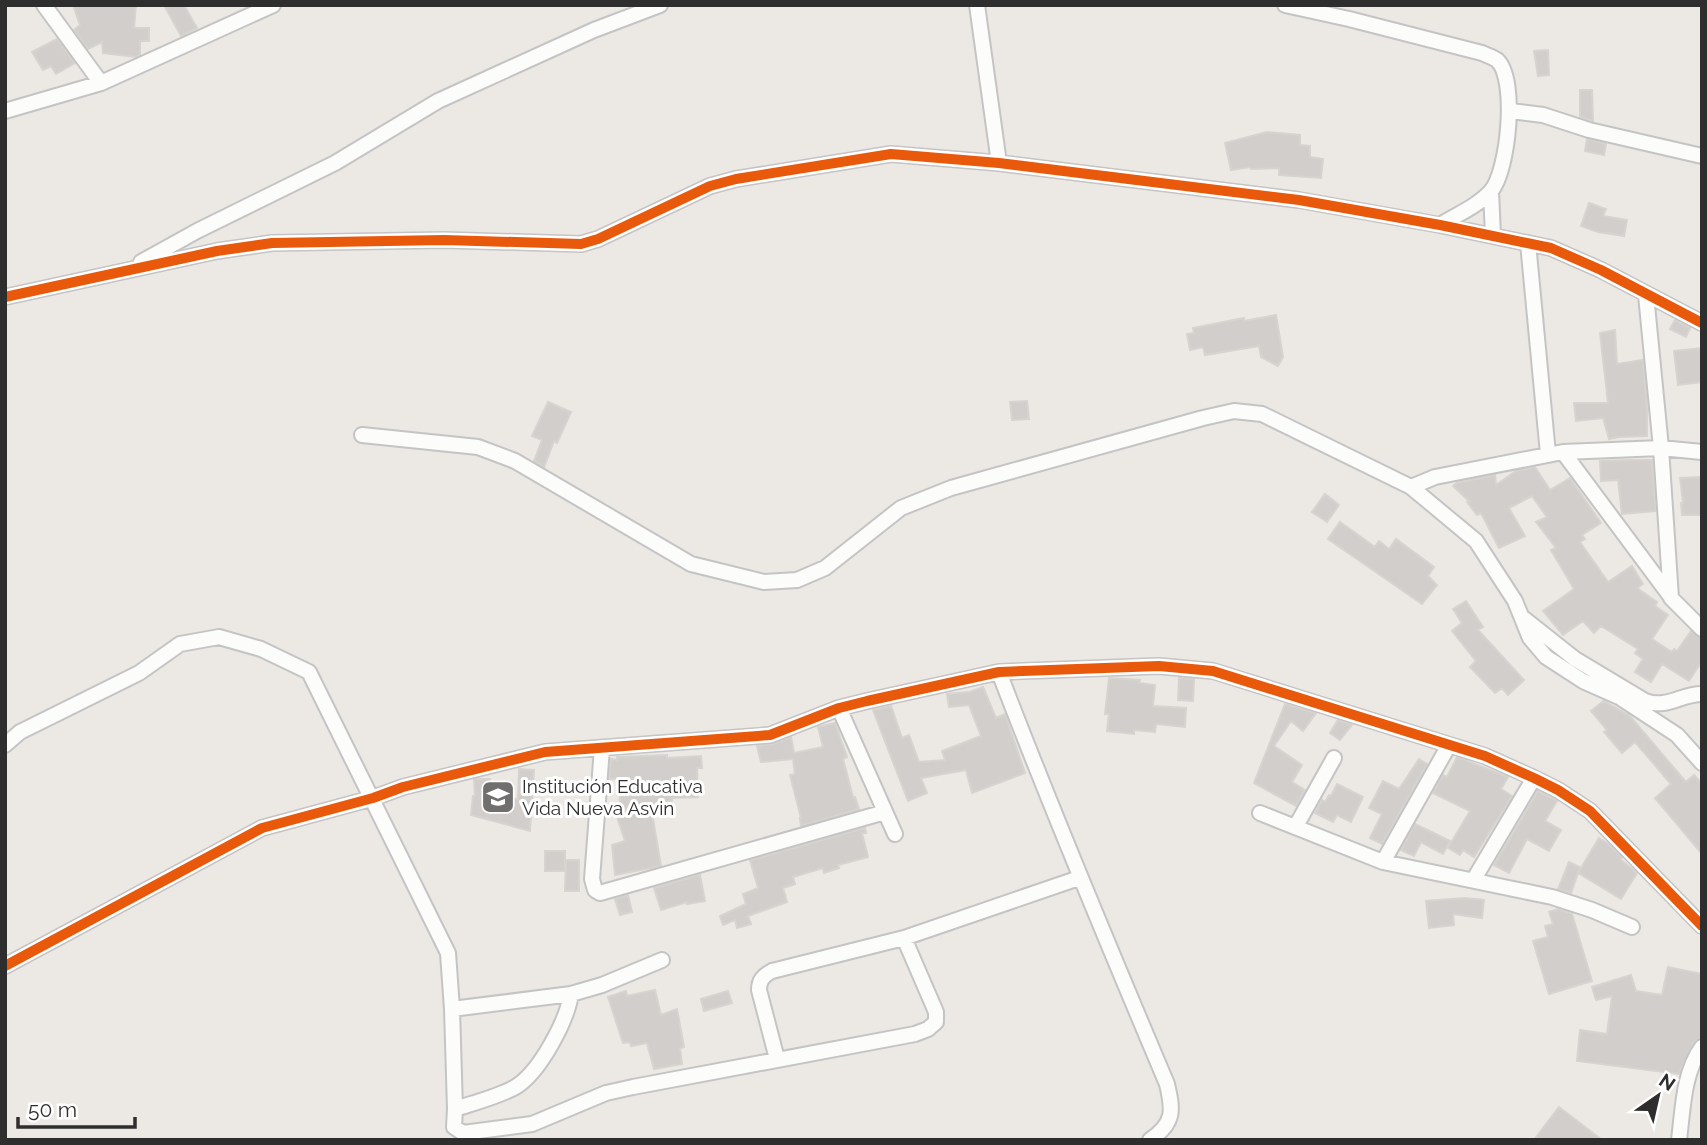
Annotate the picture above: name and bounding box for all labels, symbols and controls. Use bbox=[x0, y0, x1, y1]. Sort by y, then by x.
place label: Institución Educativa Vida Nueva Asvin bbox=[522, 775, 703, 819]
school or university icon: Institución Educativa Vida Nueva Asvin bbox=[479, 778, 517, 816]
north arrow bbox=[1623, 1061, 1693, 1131]
text: N bbox=[1655, 1069, 1680, 1095]
scale bar bbox=[18, 1086, 135, 1130]
text: 50 m bbox=[28, 1097, 77, 1122]

